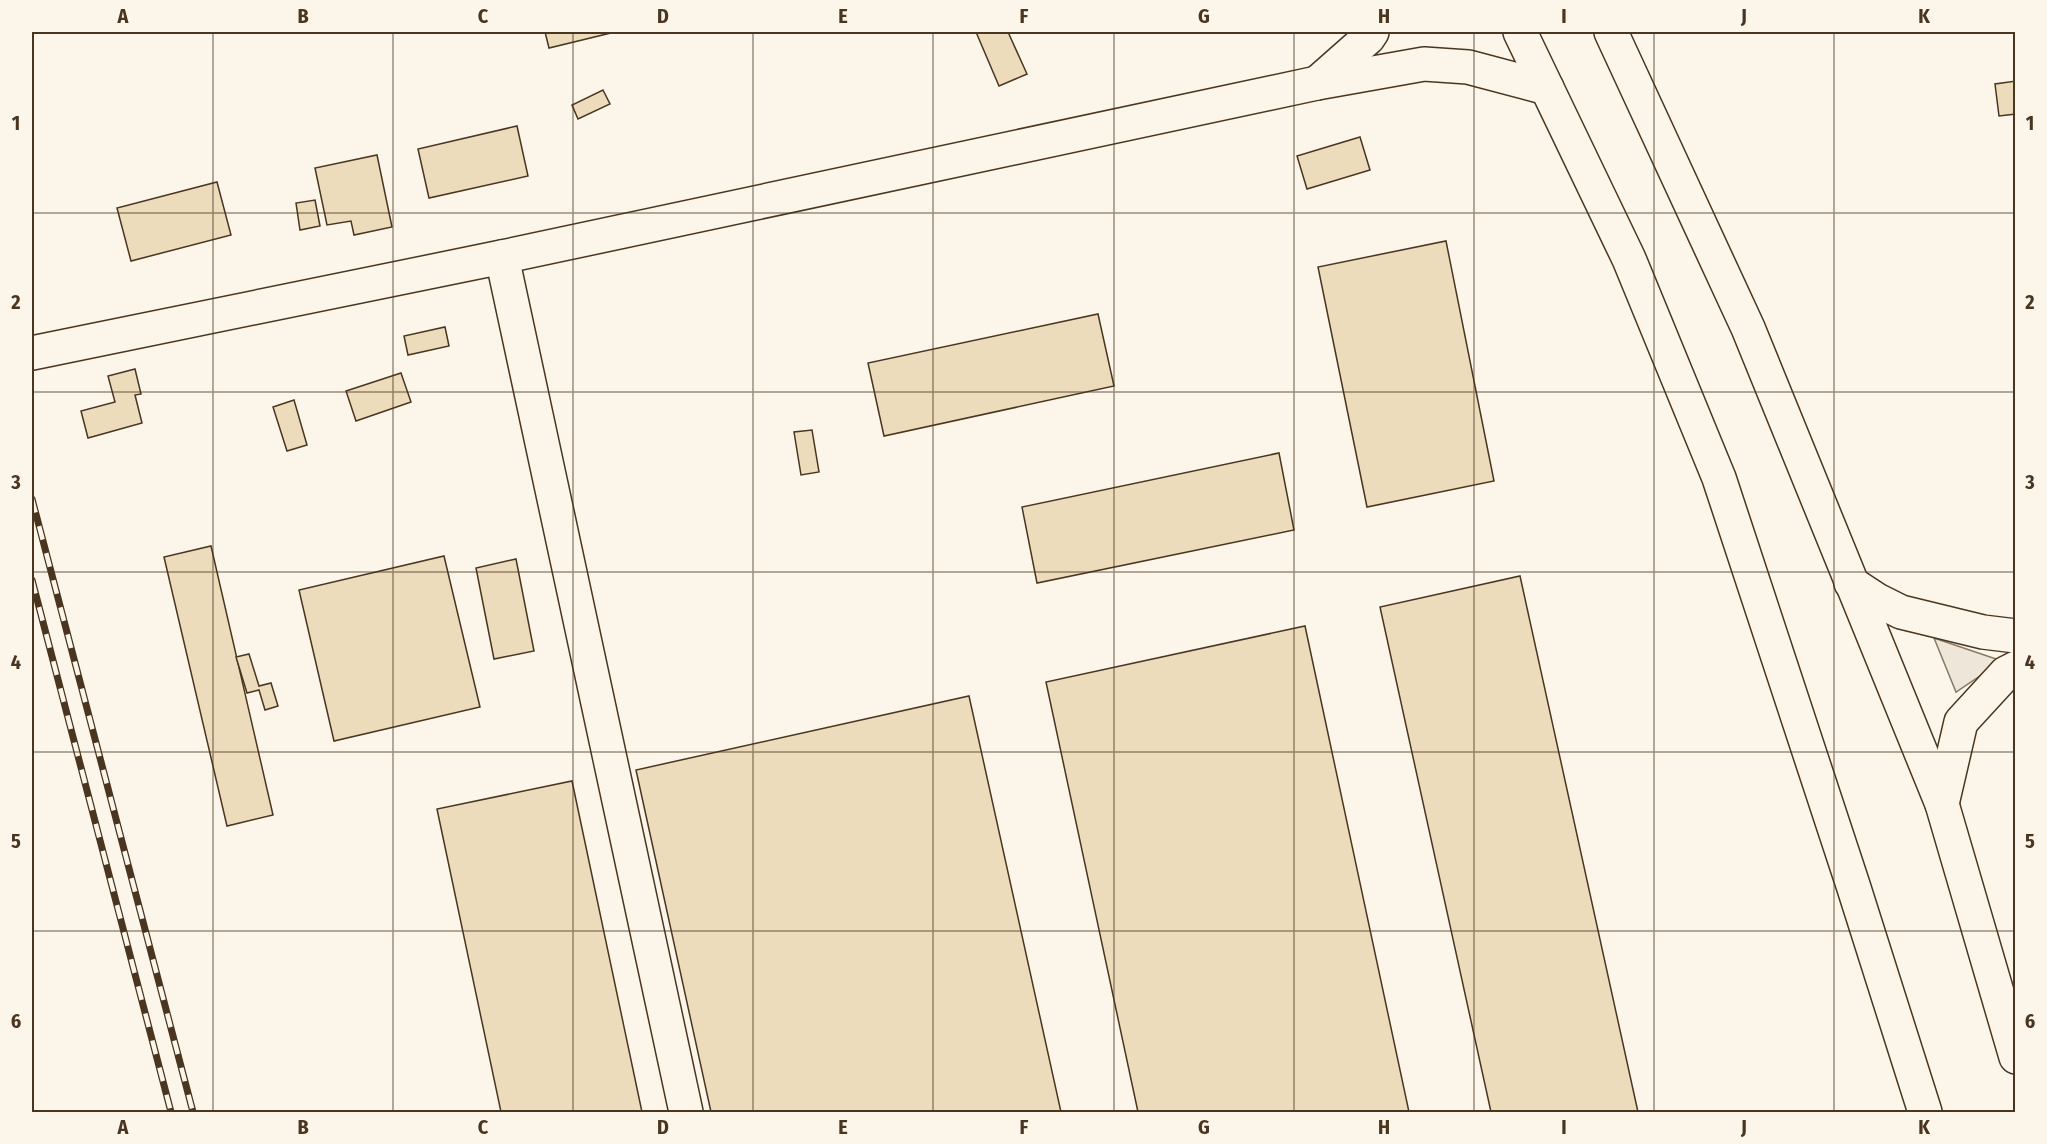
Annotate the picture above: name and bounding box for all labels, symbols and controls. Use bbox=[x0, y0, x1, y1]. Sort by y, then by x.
text: A bbox=[117, 4, 130, 28]
text: B bbox=[297, 4, 309, 28]
text: C bbox=[478, 4, 489, 28]
text: D bbox=[657, 4, 669, 28]
text: E bbox=[838, 4, 848, 28]
text: F bbox=[1020, 4, 1029, 28]
text: G bbox=[1198, 4, 1210, 28]
text: H bbox=[1378, 4, 1390, 28]
text: I bbox=[1561, 4, 1567, 28]
text: J bbox=[1740, 4, 1747, 28]
text: K bbox=[1918, 4, 1930, 28]
text: 1 bbox=[12, 111, 20, 135]
text: 1 bbox=[2026, 111, 2034, 135]
text: 2 bbox=[10, 290, 21, 314]
text: 2 bbox=[2024, 290, 2035, 314]
text: 3 bbox=[10, 470, 21, 494]
text: 3 bbox=[2024, 470, 2035, 494]
text: 4 bbox=[11, 650, 21, 674]
text: 4 bbox=[2025, 650, 2035, 674]
text: 5 bbox=[11, 829, 21, 853]
text: 5 bbox=[2025, 829, 2035, 853]
text: 6 bbox=[11, 1009, 21, 1033]
text: 6 bbox=[2025, 1009, 2035, 1033]
text: A bbox=[117, 1115, 130, 1139]
text: B bbox=[297, 1115, 309, 1139]
text: C bbox=[478, 1115, 489, 1139]
text: D bbox=[657, 1115, 669, 1139]
text: E bbox=[838, 1115, 848, 1139]
text: F bbox=[1020, 1115, 1029, 1139]
text: G bbox=[1198, 1115, 1210, 1139]
text: H bbox=[1378, 1115, 1390, 1139]
text: I bbox=[1561, 1115, 1567, 1139]
text: J bbox=[1740, 1115, 1747, 1139]
text: K bbox=[1918, 1115, 1930, 1139]

